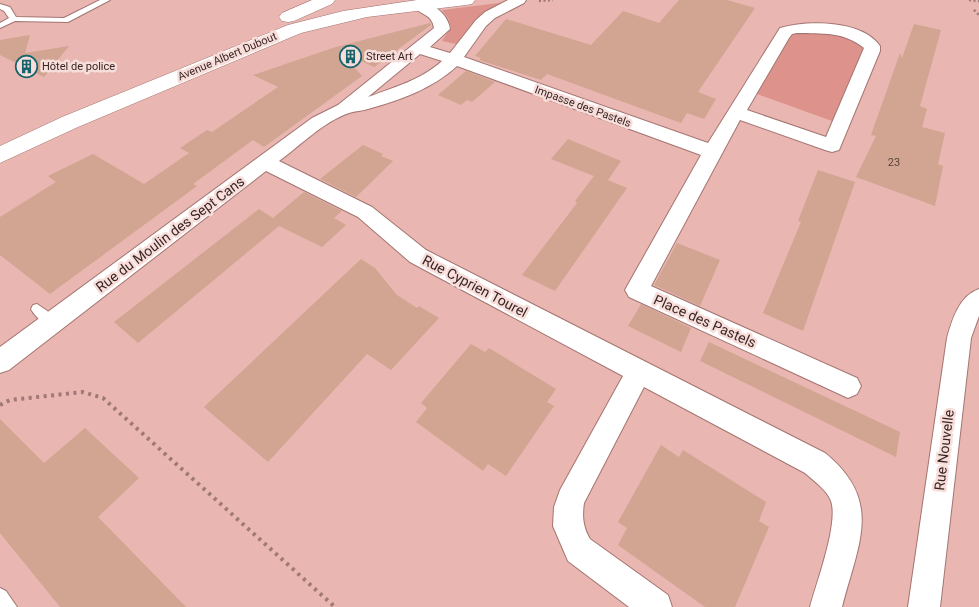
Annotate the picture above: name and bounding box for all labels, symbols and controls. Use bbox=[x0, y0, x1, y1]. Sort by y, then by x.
street label: Avenue Albert Dubout bbox=[176, 30, 279, 83]
building icon: Street Art bbox=[338, 44, 362, 68]
place label: Street Art bbox=[366, 50, 413, 63]
building icon: Hôtel de police bbox=[14, 54, 38, 78]
place label: Hôtel de police bbox=[42, 60, 115, 73]
street label: Impasse des Pastels bbox=[533, 83, 633, 130]
house number: 23 bbox=[888, 156, 900, 169]
street label: Rue du Moulin des Sept Cans bbox=[93, 173, 247, 295]
street label: Rue Cyprien Tourel bbox=[420, 252, 530, 320]
street label: Place des Pastels bbox=[651, 291, 759, 351]
street label: Rue Nouvelle bbox=[931, 409, 957, 491]

